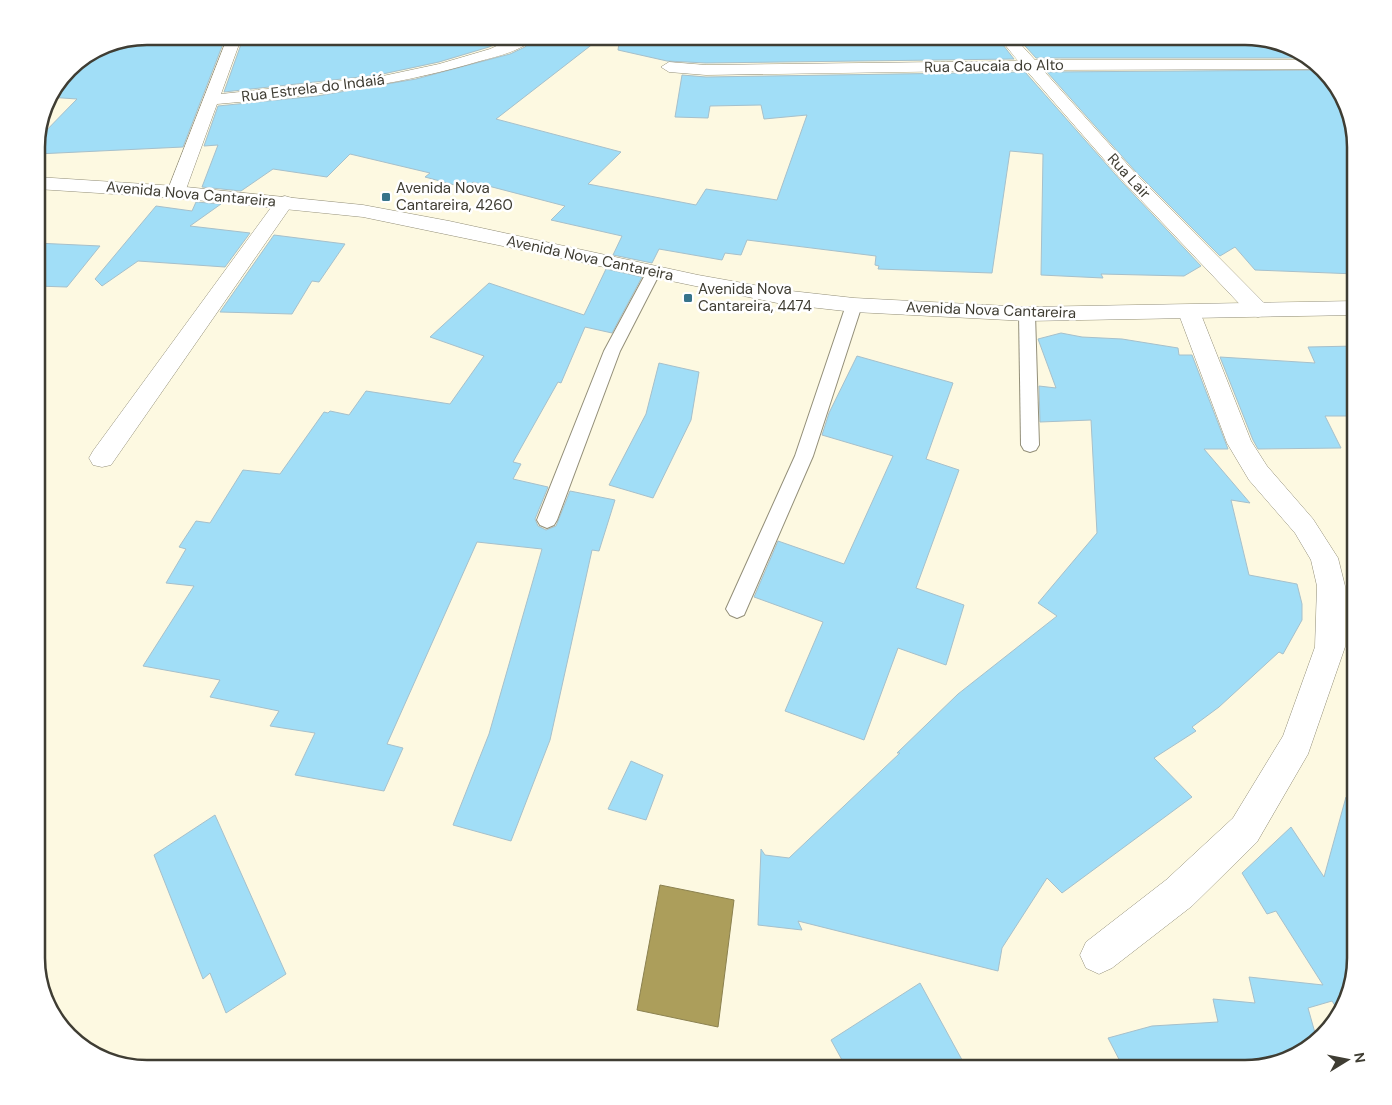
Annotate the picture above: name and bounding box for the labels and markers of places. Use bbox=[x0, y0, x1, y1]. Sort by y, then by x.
place label: Avenida Nova Cantareira, 4260 bbox=[396, 178, 513, 215]
marker: Avenida Nova Cantareira, 4260 bbox=[380, 191, 392, 203]
place label: Avenida Nova Cantareira, 4474 bbox=[698, 279, 812, 316]
marker: Avenida Nova Cantareira, 4474 bbox=[682, 292, 694, 304]

